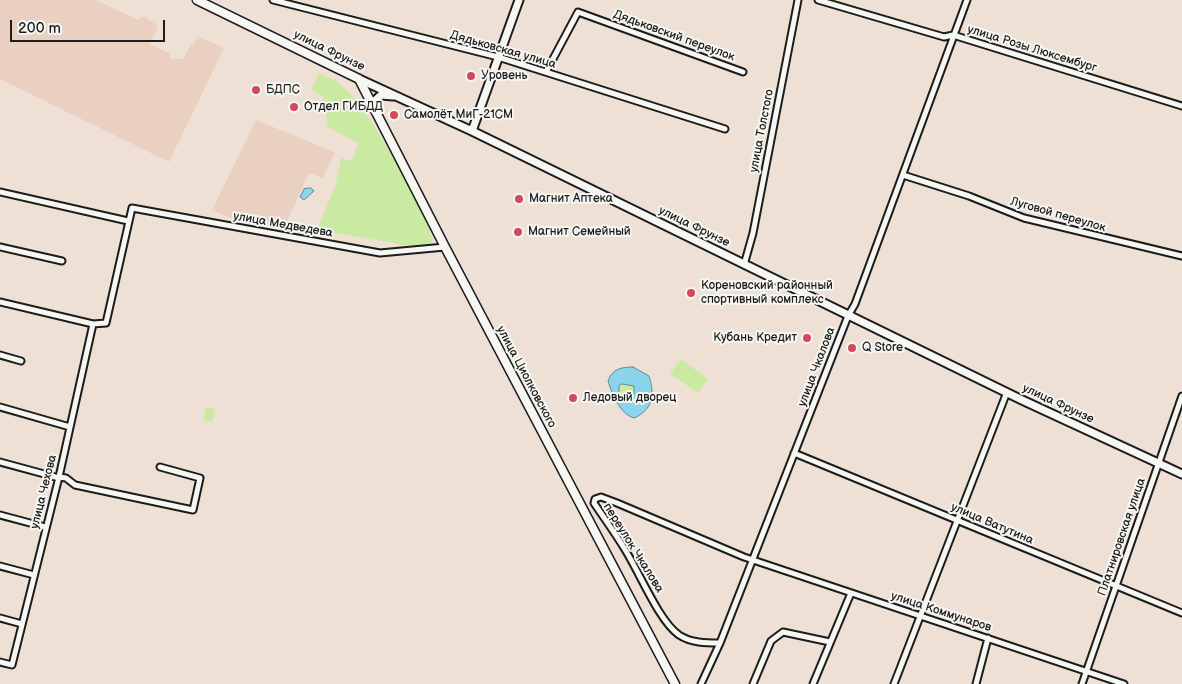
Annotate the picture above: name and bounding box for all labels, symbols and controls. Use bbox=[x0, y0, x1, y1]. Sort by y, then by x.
street label: Дядьковский переулок bbox=[611, 7, 737, 65]
scale bar bbox=[12, 10, 168, 42]
text: 200 m bbox=[18, 19, 61, 38]
street label: улица Розы Люксембург bbox=[966, 22, 1098, 76]
street label: улица Фрунзе bbox=[291, 28, 367, 74]
street label: Дядьковская улица bbox=[448, 28, 558, 72]
place label: Уровень bbox=[481, 69, 528, 83]
marker: Уровень bbox=[465, 70, 477, 82]
place label: БДПС bbox=[266, 83, 300, 97]
marker: БДПС bbox=[250, 84, 262, 96]
street label: улица Толстого bbox=[747, 88, 777, 174]
place label: Отдел ГИБДД bbox=[304, 100, 383, 114]
marker: Отдел ГИБДД bbox=[288, 101, 300, 113]
place label: Самолёт МиГ-21СМ bbox=[404, 108, 513, 122]
marker: Самолёт МиГ-21СМ bbox=[388, 109, 400, 121]
place label: Магнит Аптека bbox=[529, 192, 613, 206]
marker: Магнит Аптека bbox=[513, 193, 525, 205]
street label: Луговой переулок bbox=[1009, 194, 1107, 236]
street label: улица Фрунзе bbox=[656, 204, 732, 250]
street label: улица Медведева bbox=[232, 209, 334, 241]
place label: Магнит Семейный bbox=[528, 225, 631, 239]
marker: Магнит Семейный bbox=[512, 226, 524, 238]
place label: Кореновский районный спортивный комплекс bbox=[701, 279, 833, 307]
marker: Кореновский районный спортивный комплекс bbox=[685, 287, 697, 299]
street label: улица Циолковского bbox=[493, 324, 559, 430]
street label: улица Чкалова bbox=[795, 325, 839, 409]
place label: Кубань Кредит bbox=[713, 331, 797, 345]
marker: Кубань Кредит bbox=[801, 332, 813, 344]
place label: Q Store bbox=[862, 341, 903, 355]
marker: Q Store bbox=[846, 342, 858, 354]
street label: улица Фрунзе bbox=[1020, 381, 1096, 427]
place label: Ледовый дворец bbox=[583, 391, 676, 405]
marker: Ледовый дворец bbox=[567, 392, 579, 404]
street label: улица Чехова bbox=[28, 453, 60, 531]
street label: Платнировская улица bbox=[1095, 476, 1149, 598]
street label: улица Ватутина bbox=[948, 500, 1036, 548]
street label: переулок Чкалова bbox=[600, 501, 666, 595]
street label: улица Коммунаров bbox=[889, 589, 993, 635]

